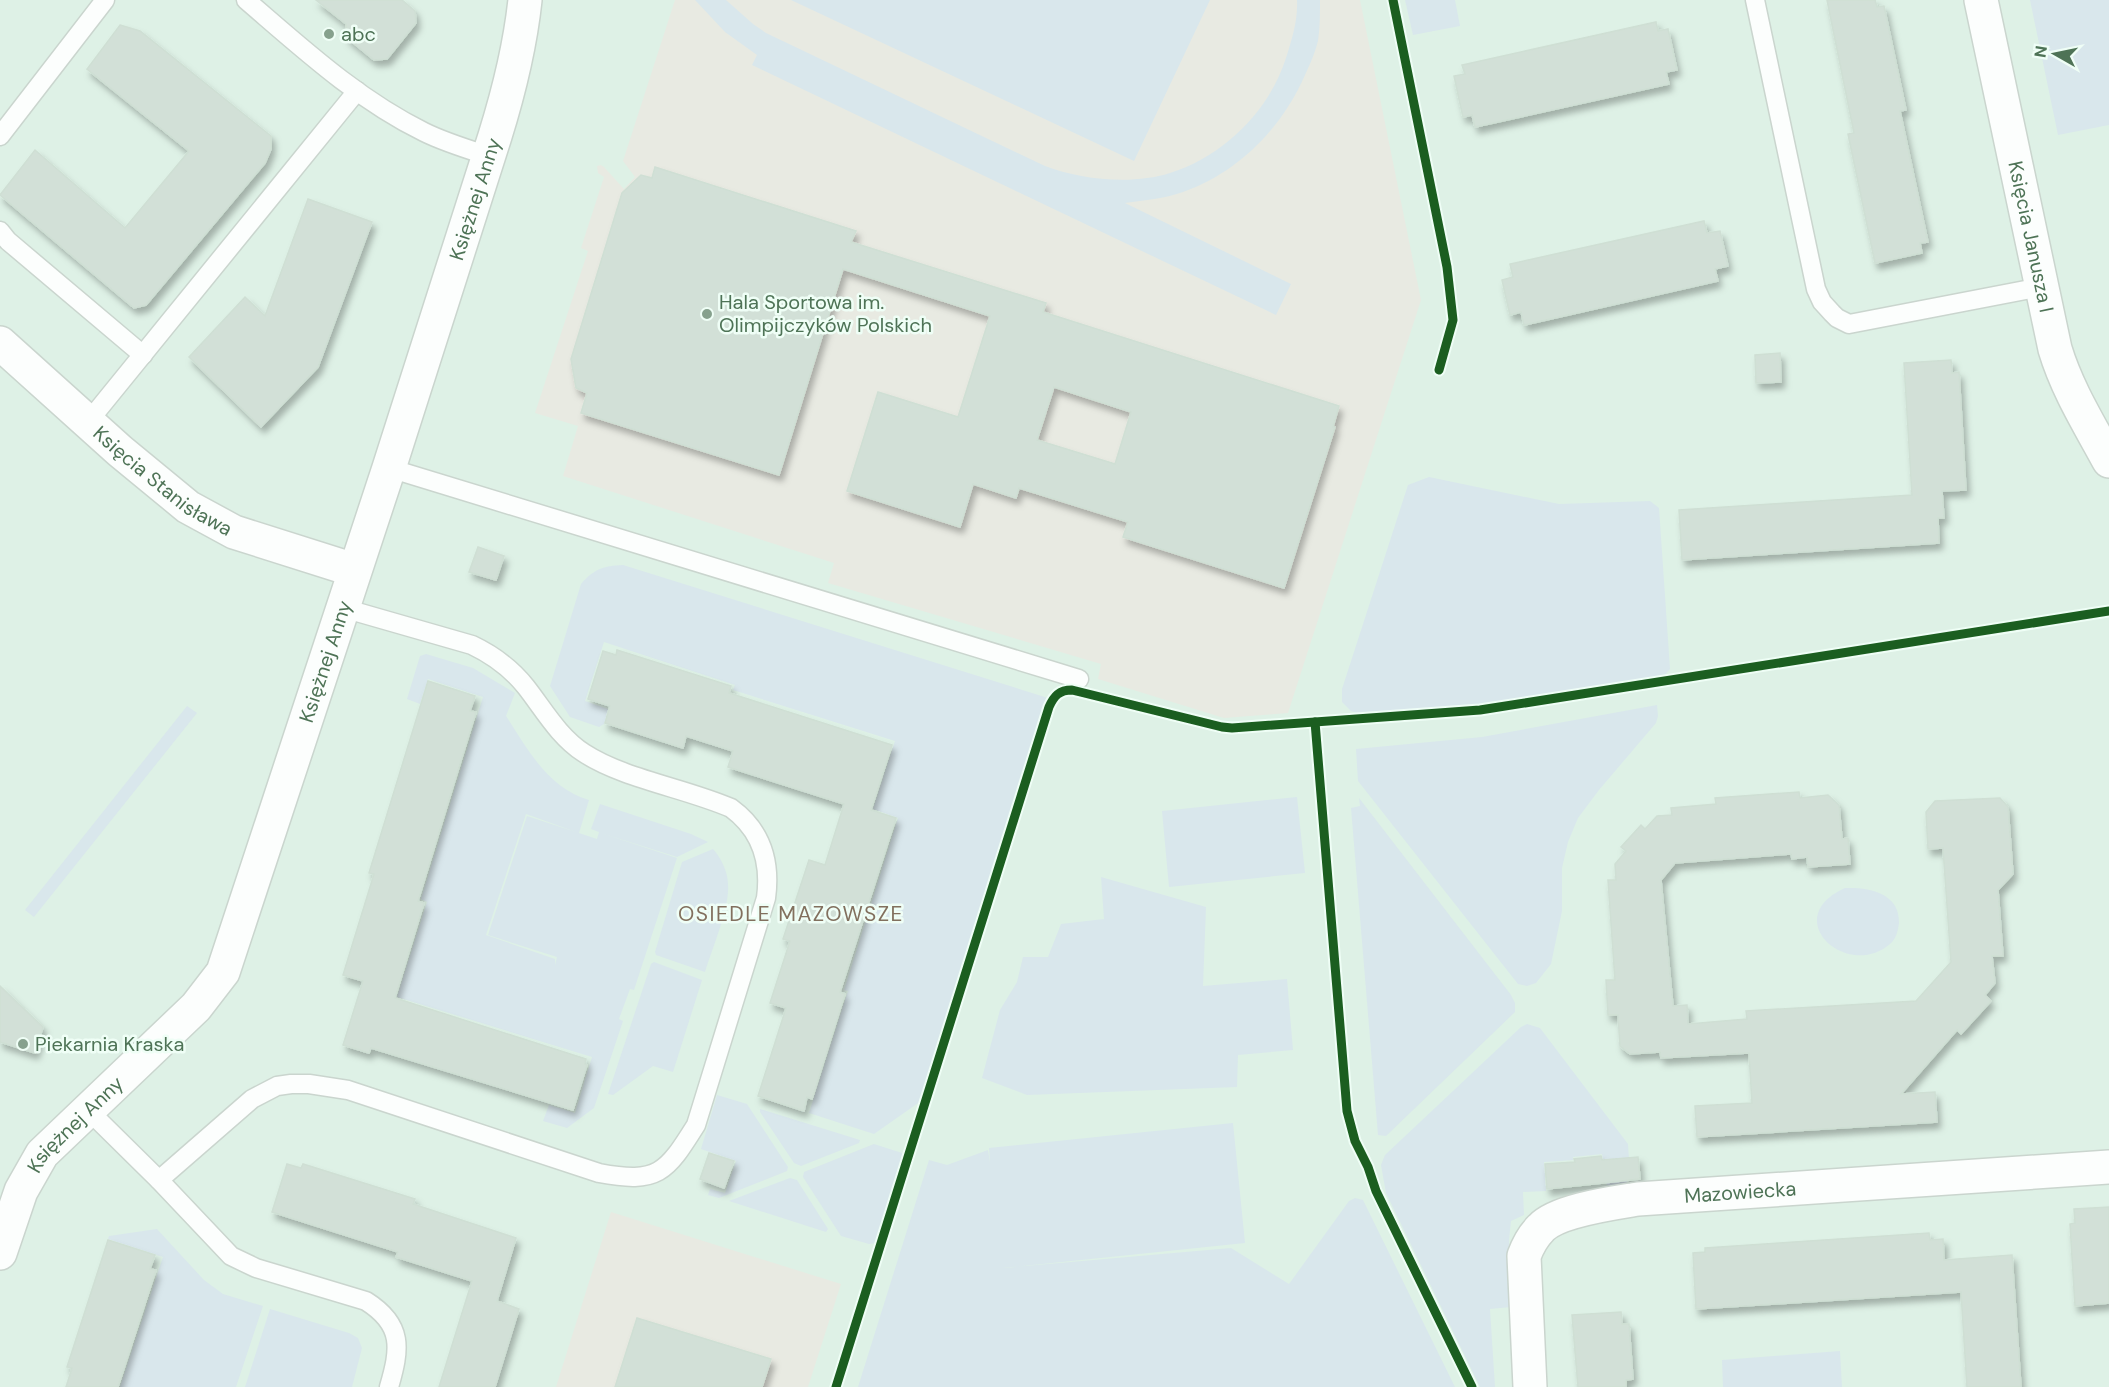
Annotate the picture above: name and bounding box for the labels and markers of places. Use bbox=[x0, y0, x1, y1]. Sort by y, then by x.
place label: abc bbox=[341, 21, 376, 47]
marker: abc bbox=[322, 27, 336, 41]
place label: Hala Sportowa im. Olimpijczyków Polskich bbox=[719, 289, 932, 338]
marker: Hala Sportowa im. Olimpijczyków Polskich bbox=[700, 307, 714, 321]
place label: Piekarnia Kraska bbox=[35, 1031, 184, 1057]
marker: Piekarnia Kraska bbox=[16, 1037, 30, 1051]

